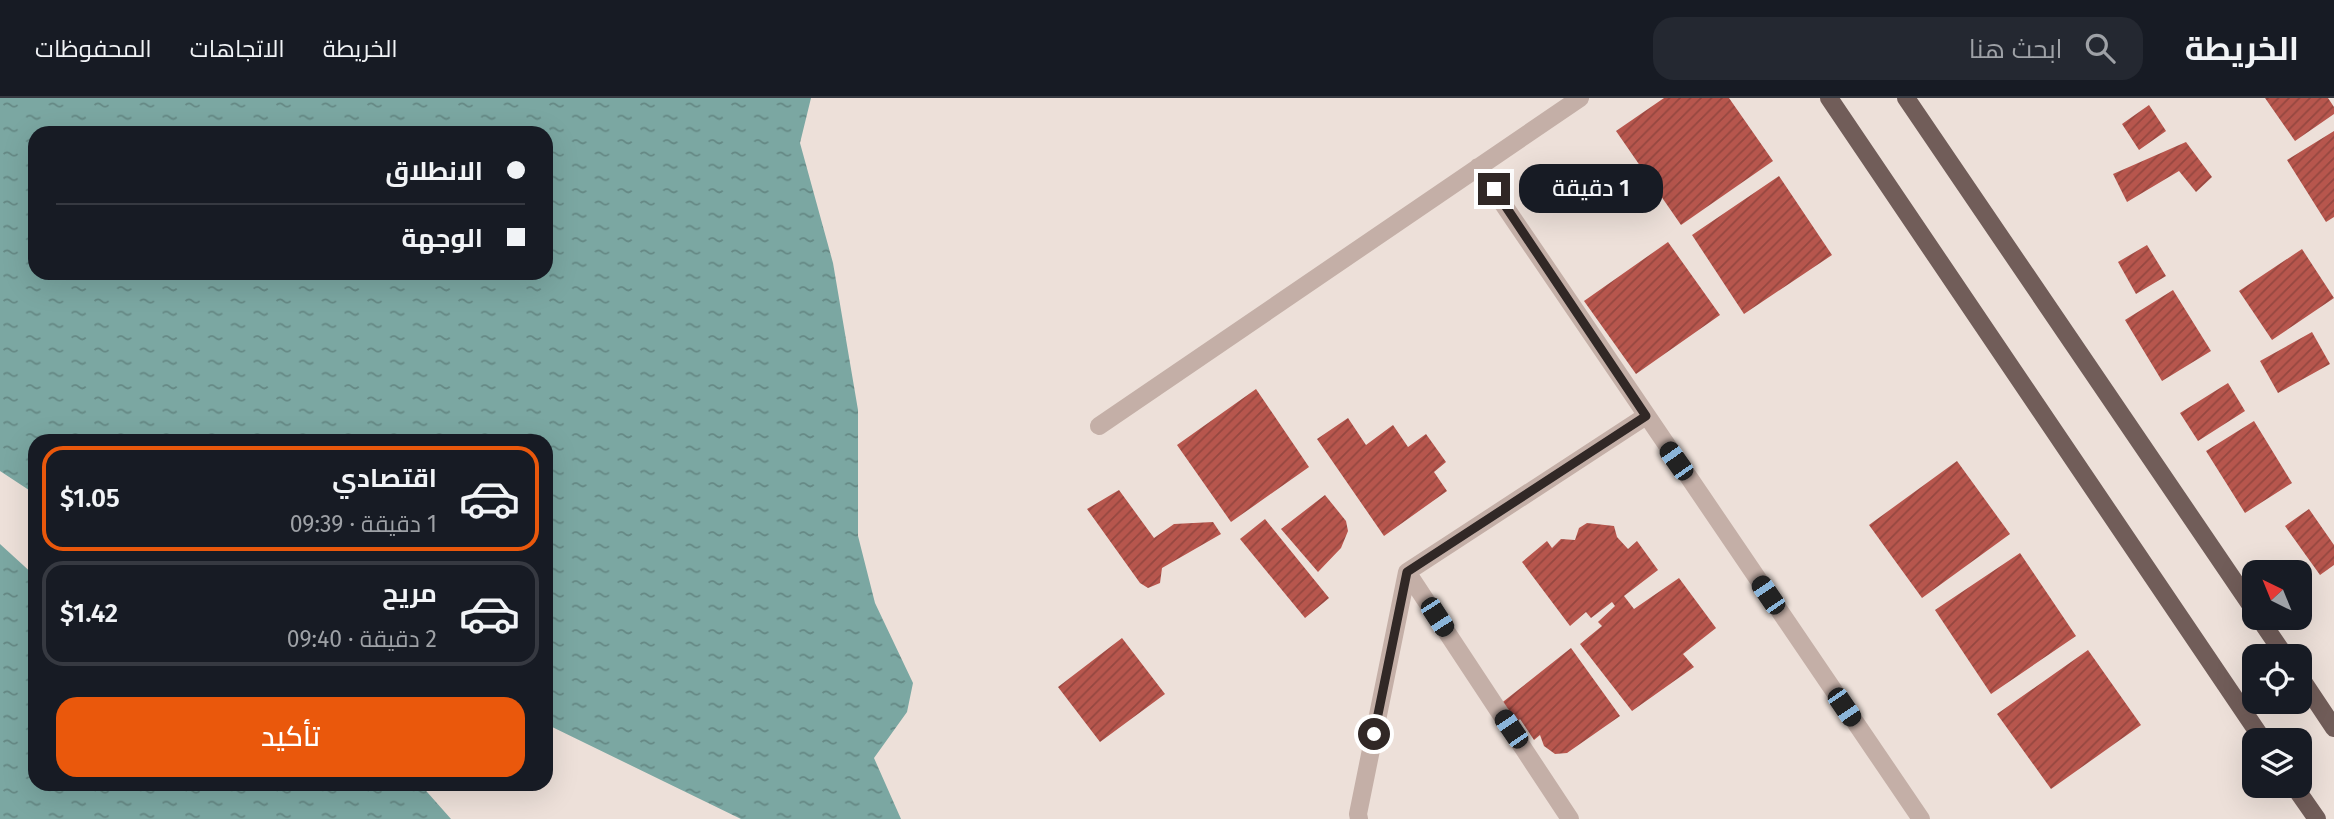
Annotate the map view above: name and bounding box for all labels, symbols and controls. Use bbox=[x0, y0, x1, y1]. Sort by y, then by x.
search box bbox=[1653, 17, 2143, 80]
icon: search bbox=[2081, 29, 2119, 67]
text: الخريطة bbox=[2185, 29, 2299, 69]
text: ابحث هنا bbox=[1969, 34, 2063, 65]
text: المحفوظات bbox=[35, 35, 152, 63]
text: الاتجاهات bbox=[190, 35, 285, 63]
text: الخريطة bbox=[323, 35, 398, 63]
text: الانطلاق bbox=[385, 156, 483, 187]
callout: 1 دقيقة bbox=[1518, 164, 1662, 214]
route end bbox=[1478, 173, 1510, 205]
text: 1 دقيقة bbox=[1552, 174, 1630, 202]
text: الوجهة bbox=[402, 223, 483, 254]
car bbox=[1656, 438, 1697, 484]
text: اقتصادي bbox=[332, 463, 437, 494]
icon: car bbox=[458, 467, 521, 530]
text: $1.05 bbox=[60, 483, 120, 514]
text: 1 دقيقة · 09:39 bbox=[290, 510, 437, 538]
north arrow bbox=[2242, 560, 2312, 630]
map controls bbox=[2242, 560, 2312, 798]
car bbox=[1748, 572, 1789, 618]
text: مريح bbox=[382, 578, 437, 609]
icon: car bbox=[458, 582, 521, 645]
car bbox=[1417, 594, 1458, 640]
text: $1.42 bbox=[60, 598, 118, 629]
text: 2 دقيقة · 09:40 bbox=[287, 625, 437, 653]
button: locate bbox=[2242, 644, 2312, 714]
car bbox=[1824, 684, 1865, 730]
button: تأكيد bbox=[56, 697, 525, 777]
car bbox=[1491, 706, 1532, 752]
route start bbox=[1358, 718, 1390, 750]
button: layers bbox=[2242, 728, 2312, 798]

